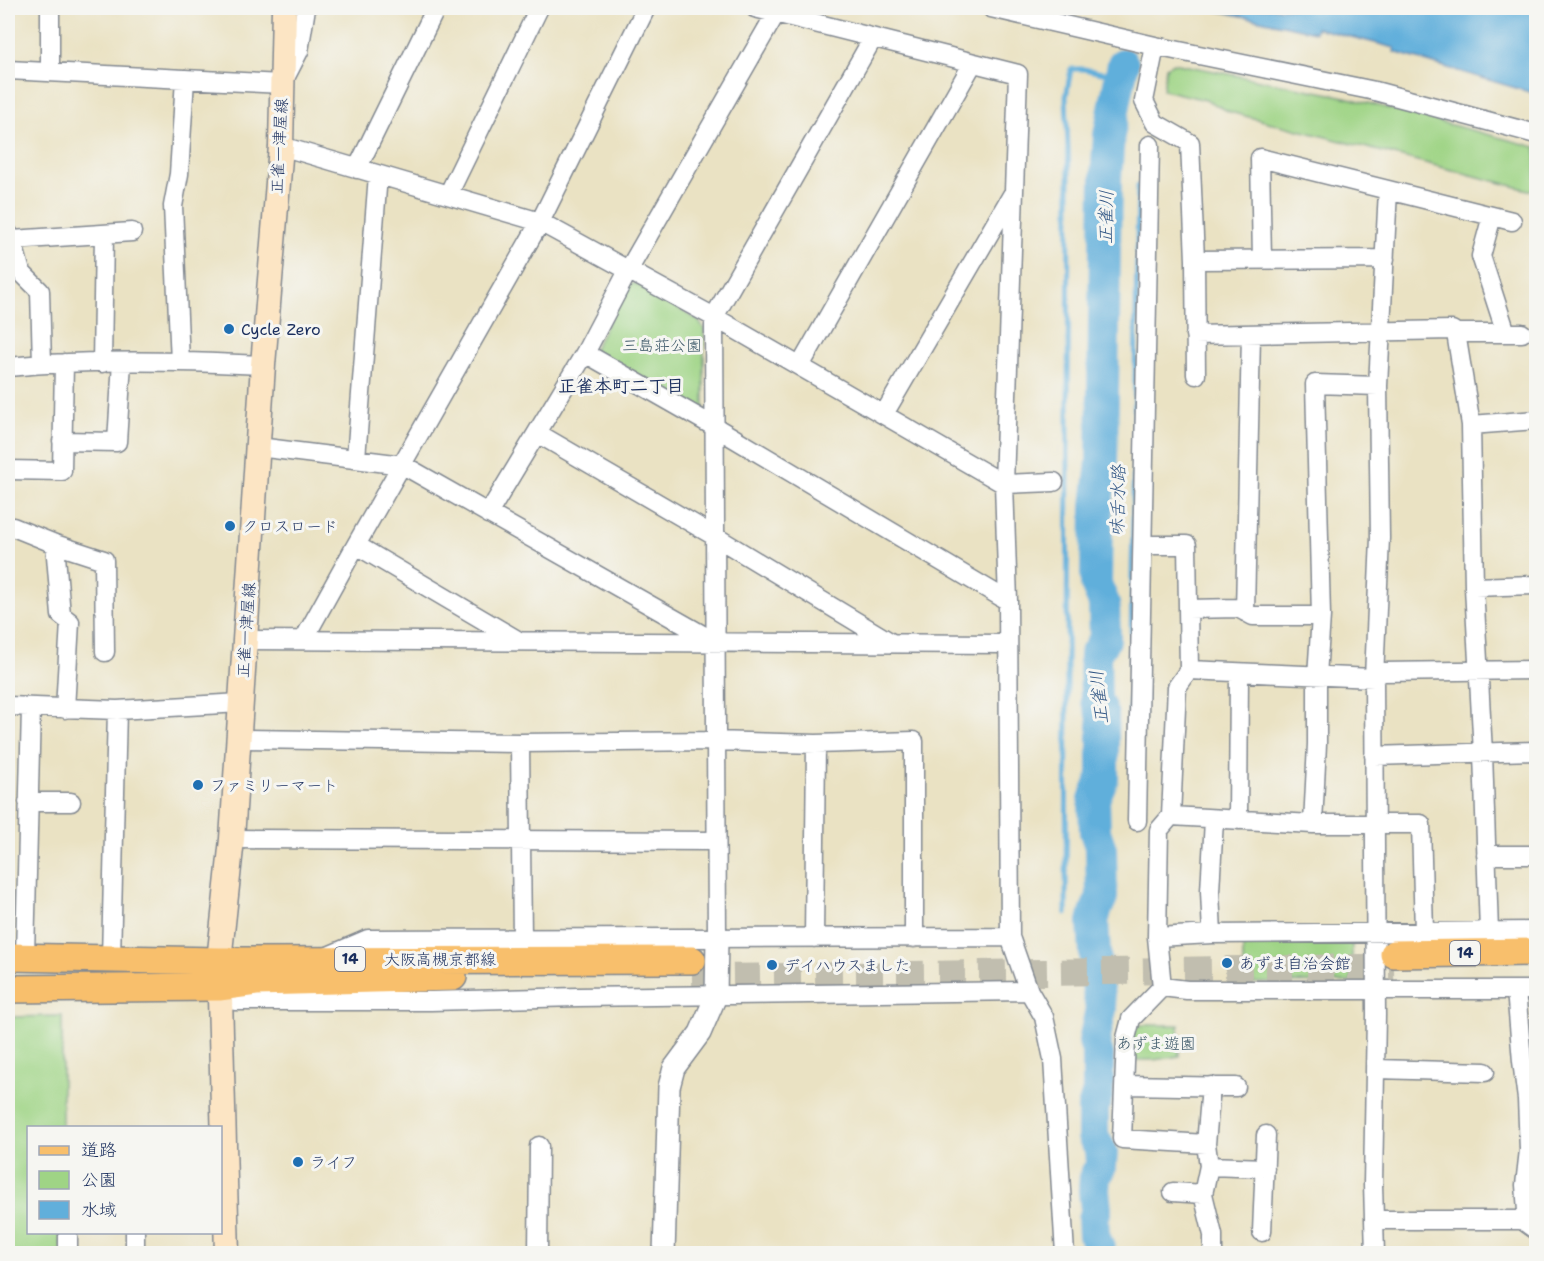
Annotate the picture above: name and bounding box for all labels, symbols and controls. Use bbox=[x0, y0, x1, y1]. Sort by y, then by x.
street label: 正雀一津屋線 bbox=[266, 98, 292, 194]
water label: 正雀川 bbox=[1094, 190, 1118, 244]
place label: Cycle Zero bbox=[241, 319, 321, 340]
marker: Cycle Zero bbox=[222, 322, 236, 336]
park label: 三島荘公園 bbox=[622, 335, 702, 356]
district label: 正雀本町二丁目 bbox=[558, 374, 684, 398]
water label: 味舌水路 bbox=[1105, 464, 1131, 537]
place label: クロスロード bbox=[242, 516, 338, 537]
marker: クロスロード bbox=[223, 519, 237, 533]
street label: 正雀一津屋線 bbox=[232, 581, 260, 679]
water label: 正雀川 bbox=[1084, 669, 1114, 725]
place label: ファミリーマート bbox=[210, 775, 338, 796]
marker: ファミリーマート bbox=[191, 778, 205, 792]
road number: 14 bbox=[1450, 941, 1480, 965]
road number: 14 bbox=[335, 947, 365, 971]
street label: 大阪高槻京都線 bbox=[384, 949, 496, 970]
place label: あずま自治会館 bbox=[1239, 953, 1351, 974]
place label: デイハウスました bbox=[784, 955, 910, 976]
marker: あずま自治会館 bbox=[1220, 956, 1234, 970]
marker: デイハウスました bbox=[765, 958, 779, 972]
park label: あずま遊園 bbox=[1116, 1033, 1196, 1054]
legend bbox=[27, 1126, 222, 1234]
text: 道路 bbox=[81, 1138, 117, 1162]
place label: ライフ bbox=[310, 1152, 357, 1173]
marker: ライフ bbox=[291, 1155, 305, 1169]
text: 公園 bbox=[81, 1168, 117, 1192]
text: 水域 bbox=[81, 1198, 117, 1222]

